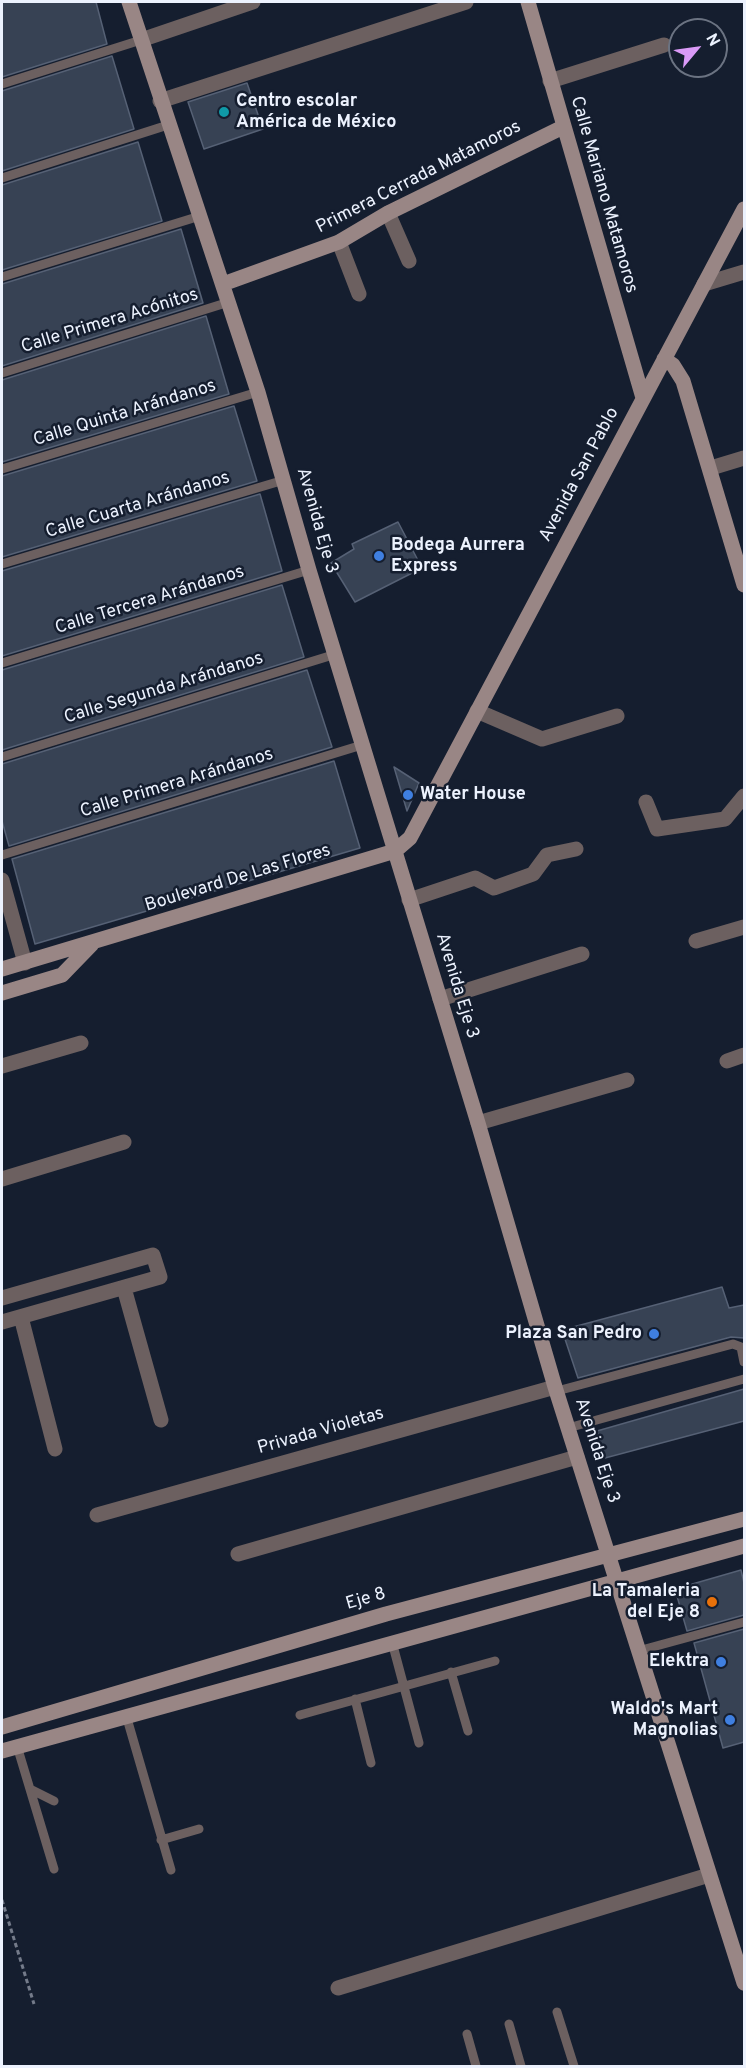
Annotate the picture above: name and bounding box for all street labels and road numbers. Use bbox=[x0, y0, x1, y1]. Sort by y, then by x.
street label: Calle Mariano Matamoros bbox=[565, 94, 641, 296]
street label: Primera Cerrada Matamoros bbox=[313, 117, 525, 239]
street label: Calle Primera Acónitos bbox=[19, 285, 201, 359]
street label: Calle Quinta Arándanos bbox=[31, 376, 219, 452]
street label: Avenida San Pablo bbox=[535, 404, 625, 546]
street label: Avenida Eje 3 bbox=[291, 465, 341, 577]
street label: Calle Cuarta Arándanos bbox=[43, 468, 233, 544]
street label: Calle Tercera Arándanos bbox=[53, 562, 247, 640]
street label: Calle Segunda Arándanos bbox=[62, 648, 266, 730]
street label: Calle Primera Arándanos bbox=[78, 744, 276, 824]
street label: Boulevard De Las Flores bbox=[142, 840, 334, 918]
street label: Avenida Eje 3 bbox=[430, 931, 482, 1041]
street label: Avenida Eje 3 bbox=[569, 1396, 623, 1506]
street label: Privada Violetas bbox=[255, 1404, 387, 1460]
street label: Eje 8 bbox=[343, 1584, 389, 1616]

